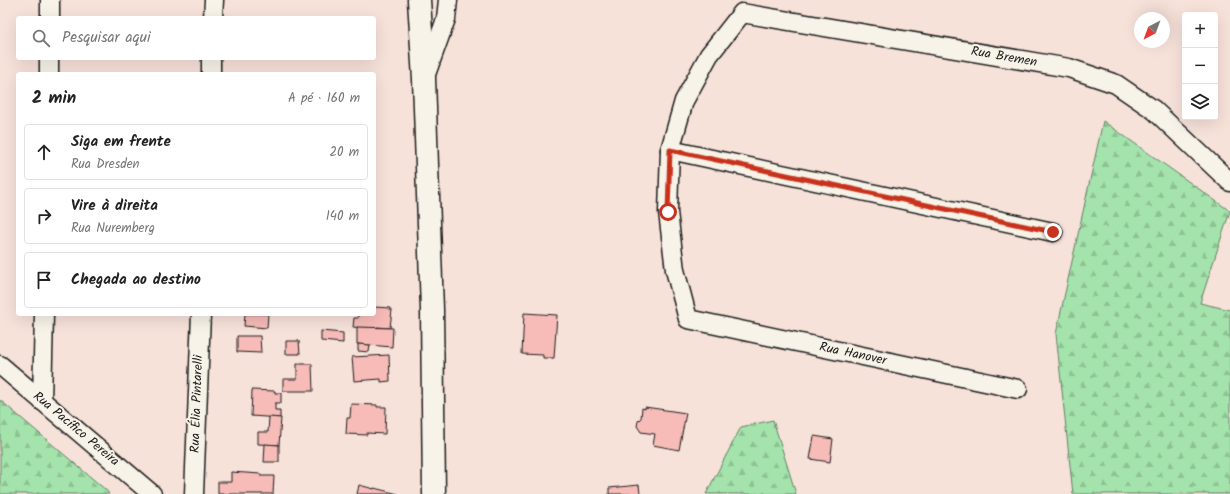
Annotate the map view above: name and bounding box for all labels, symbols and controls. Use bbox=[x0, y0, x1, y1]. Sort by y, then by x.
north arrow bbox=[1134, 12, 1170, 48]
map controls bbox=[1182, 12, 1218, 120]
button: + bbox=[1182, 12, 1218, 48]
search box bbox=[16, 16, 376, 60]
text: Pesquisar aqui bbox=[62, 26, 151, 50]
icon: search bbox=[30, 27, 52, 49]
street label: Rua Bremen bbox=[969, 41, 1039, 73]
button: − bbox=[1182, 48, 1218, 84]
button: layers bbox=[1182, 84, 1218, 120]
text: 2 min bbox=[32, 85, 76, 112]
text: A pé · 160 m bbox=[288, 88, 360, 109]
text: Siga em frente bbox=[71, 130, 171, 154]
icon: ahead bbox=[33, 141, 55, 163]
text: 20 m bbox=[329, 142, 359, 163]
text: Rua Dresden bbox=[71, 154, 140, 175]
text: Vire à direita bbox=[71, 194, 158, 218]
route start bbox=[659, 203, 677, 221]
icon: right bbox=[33, 205, 55, 227]
text: 140 m bbox=[326, 206, 359, 227]
text: Rua Nuremberg bbox=[71, 218, 155, 239]
route end bbox=[1044, 223, 1062, 241]
text: Chegada ao destino bbox=[71, 268, 201, 292]
icon: arrive bbox=[33, 269, 55, 291]
street label: Rua Hanover bbox=[817, 337, 889, 372]
street label: Rua Élia Pintarelli bbox=[185, 354, 209, 453]
street label: Rua Pacífico Pereira bbox=[28, 386, 124, 472]

